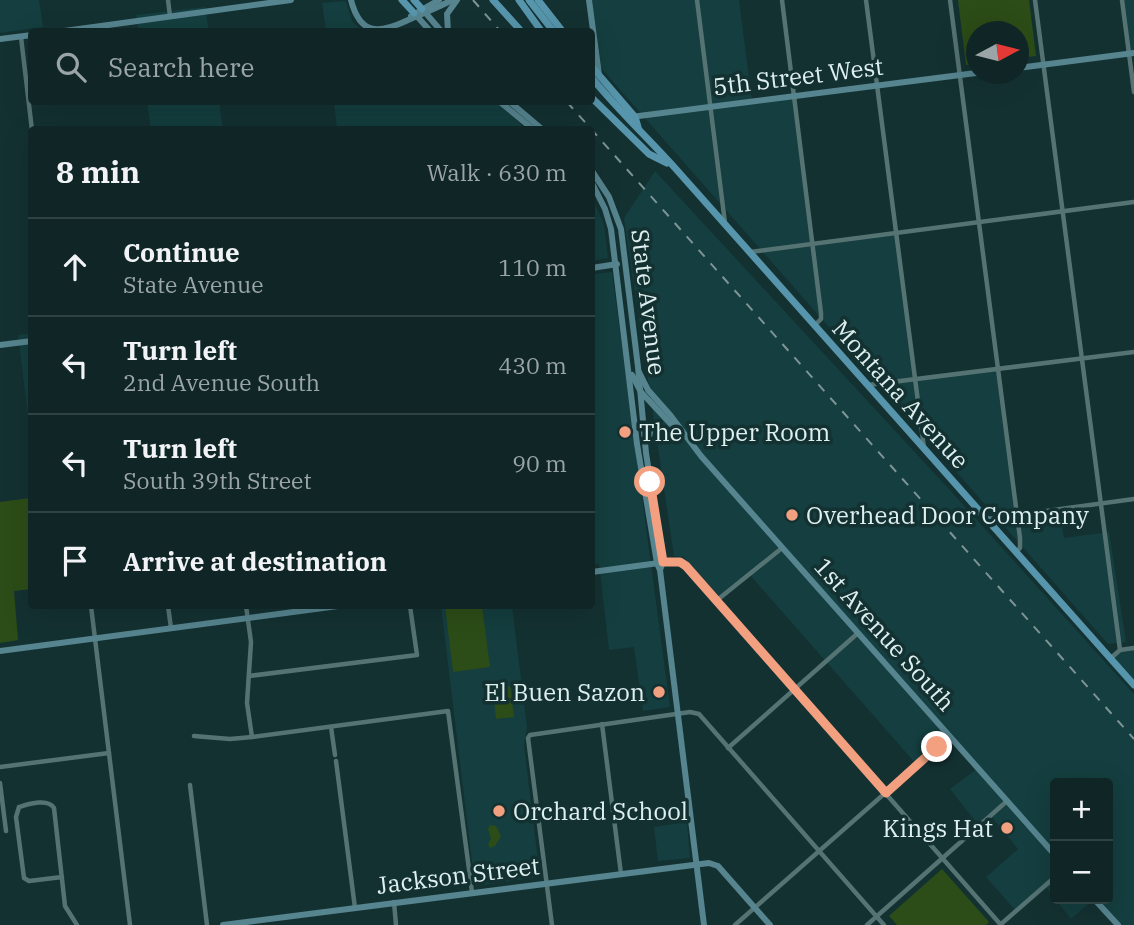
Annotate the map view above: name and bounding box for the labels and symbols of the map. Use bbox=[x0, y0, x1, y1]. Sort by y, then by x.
north arrow bbox=[966, 21, 1029, 84]
street label: 5th Street West bbox=[711, 50, 885, 102]
street label: State Avenue bbox=[624, 227, 674, 377]
street label: Montana Avenue bbox=[826, 313, 976, 475]
place label: The Upper Room bbox=[639, 416, 831, 448]
marker: The Upper Room bbox=[617, 424, 633, 440]
route start bbox=[634, 466, 665, 497]
place label: Overhead Door Company bbox=[806, 499, 1089, 531]
marker: Overhead Door Company bbox=[784, 507, 800, 523]
street label: 1st Avenue South bbox=[808, 551, 962, 717]
place label: El Buen Sazon bbox=[484, 676, 645, 708]
marker: El Buen Sazon bbox=[651, 684, 667, 700]
route end bbox=[921, 731, 952, 762]
place label: Orchard School bbox=[513, 795, 688, 827]
marker: Orchard School bbox=[491, 803, 507, 819]
place label: Kings Hat bbox=[883, 812, 993, 844]
marker: Kings Hat bbox=[999, 820, 1015, 836]
street label: Jackson Street bbox=[375, 849, 541, 901]

